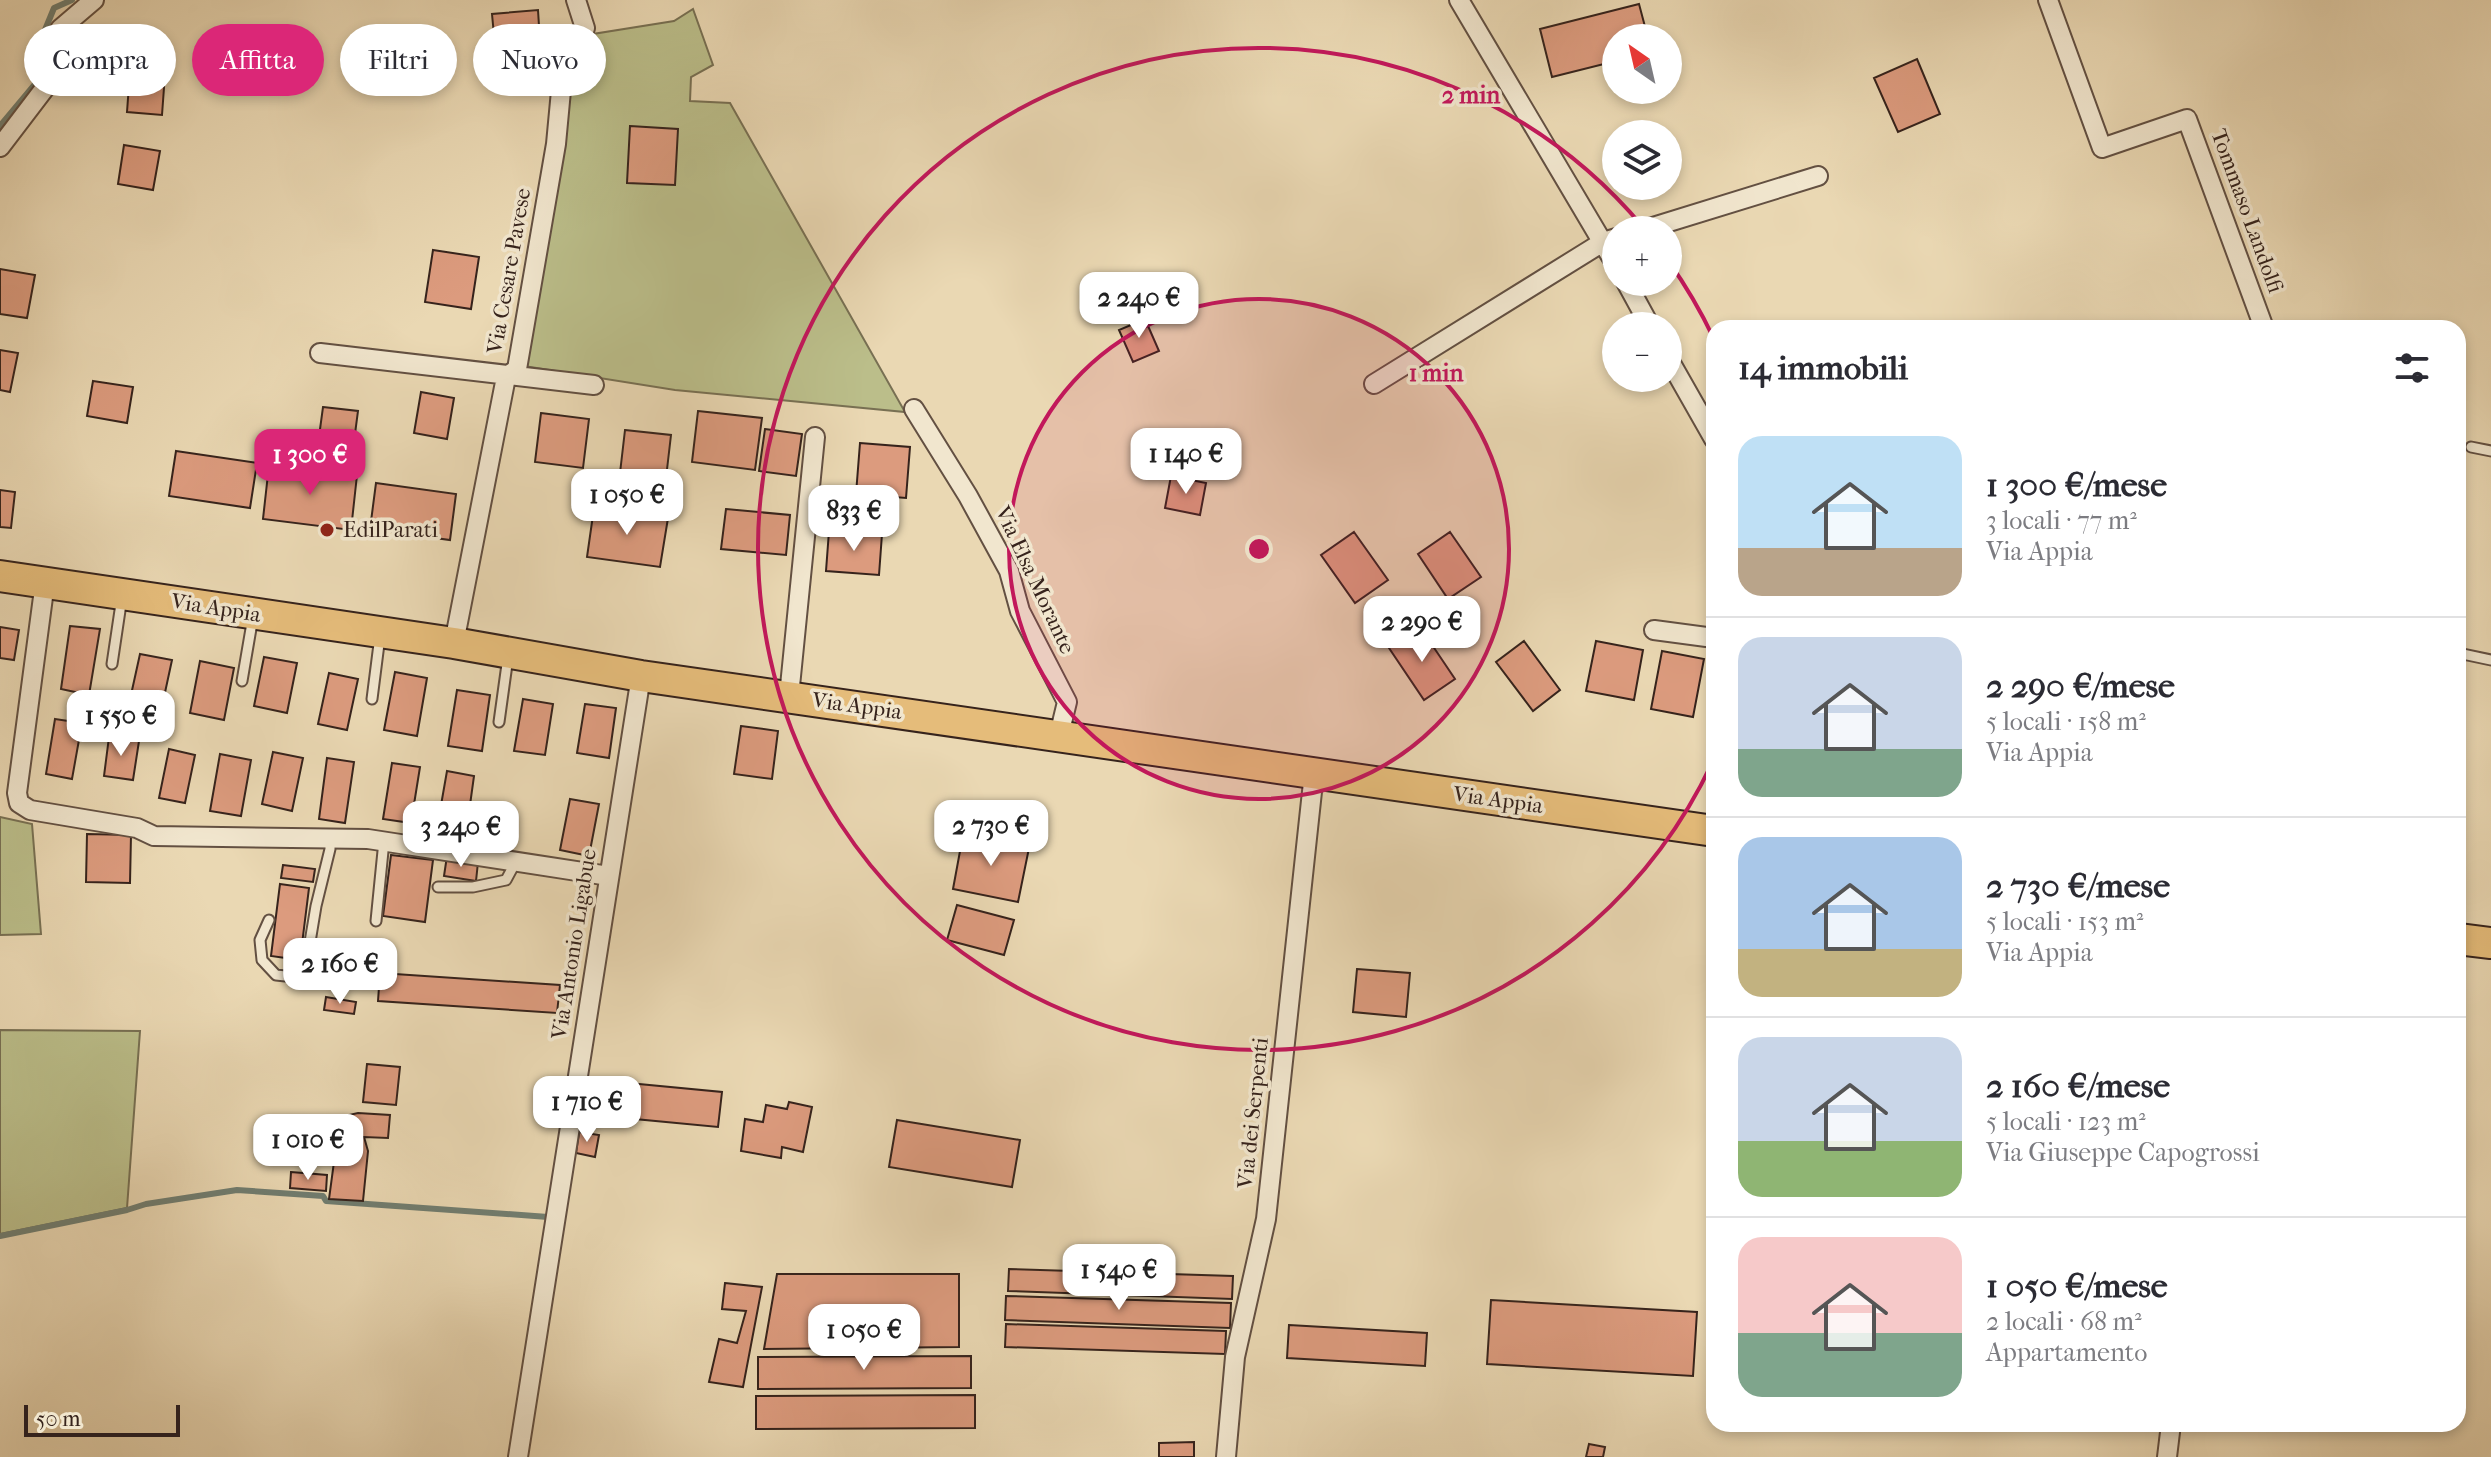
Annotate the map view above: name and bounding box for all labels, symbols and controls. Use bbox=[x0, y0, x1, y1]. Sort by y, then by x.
chip: Compra bbox=[24, 24, 176, 96]
chip: Affitta bbox=[192, 24, 324, 96]
chip: Filtri bbox=[340, 24, 457, 96]
chip: Nuovo bbox=[473, 24, 606, 96]
north arrow bbox=[1602, 24, 1682, 104]
map controls bbox=[1602, 24, 1682, 392]
text: 2 min bbox=[1442, 81, 1501, 109]
button: layers bbox=[1602, 120, 1682, 200]
street label: Tommaso Landolfi bbox=[2205, 126, 2289, 296]
street label: Via Cesare Pavese bbox=[481, 186, 536, 357]
button: + bbox=[1602, 216, 1682, 296]
pin: 2 240 € bbox=[1065, 272, 1213, 340]
text: 2 240 € bbox=[1097, 282, 1181, 313]
button: − bbox=[1602, 312, 1682, 392]
icon: filters bbox=[2390, 346, 2434, 390]
text: 14 immobili bbox=[1738, 348, 1908, 388]
text: 1 min bbox=[1409, 359, 1464, 387]
pin: 1 140 € bbox=[1112, 428, 1260, 496]
pin: 1 300 € bbox=[236, 429, 384, 497]
text: 1 140 € bbox=[1149, 438, 1223, 469]
text: 1 300 € bbox=[272, 439, 348, 470]
text: 1 300 €/mese bbox=[1986, 465, 2167, 505]
icon: home bbox=[1802, 468, 1898, 564]
pin: 1 050 € bbox=[553, 469, 701, 537]
text: 1 050 € bbox=[589, 479, 665, 510]
pin: 833 € bbox=[798, 485, 910, 553]
text: 833 € bbox=[826, 495, 882, 526]
street label: Via Elsa Morante bbox=[989, 501, 1081, 658]
text: 3 locali · 77 m² bbox=[1986, 505, 2137, 536]
place label: EdilParati bbox=[343, 517, 439, 543]
marker: EdilParati bbox=[318, 521, 336, 539]
centre of rings bbox=[1245, 535, 1273, 563]
text: Via Appia bbox=[1986, 536, 2093, 567]
street label: Via Appia bbox=[168, 588, 263, 628]
pin: 2 290 € bbox=[1348, 596, 1496, 664]
text: 2 290 € bbox=[1381, 606, 1463, 637]
text: 2 290 €/mese bbox=[1986, 666, 2175, 706]
icon: home bbox=[1802, 669, 1898, 765]
street label: Via Appia bbox=[809, 687, 904, 725]
pin: 1 550 € bbox=[47, 690, 195, 758]
text: 1 550 € bbox=[85, 700, 157, 731]
text: 5 locali · 158 m² bbox=[1986, 706, 2146, 737]
text: Via Appia bbox=[1986, 737, 2093, 768]
street label: Via Appia bbox=[1450, 781, 1545, 819]
pin: 2 730 € bbox=[917, 800, 1065, 868]
pin: 3 240 € bbox=[387, 801, 535, 869]
text: 2 730 € bbox=[952, 810, 1030, 841]
text: 3 240 € bbox=[421, 811, 501, 842]
street label: Via Antonio Ligabue bbox=[546, 847, 602, 1042]
text: 2 730 €/mese bbox=[1986, 866, 2170, 906]
icon: home bbox=[1802, 869, 1898, 965]
text: 5 locali · 153 m² bbox=[1986, 906, 2143, 937]
text: Via Appia bbox=[1986, 937, 2093, 968]
pin: 2 160 € bbox=[266, 938, 414, 1006]
text: 2 160 € bbox=[301, 948, 379, 979]
street label: Via dei Serpenti bbox=[1232, 1036, 1274, 1191]
text: 2 160 €/mese bbox=[1986, 1066, 2170, 1106]
icon: home bbox=[1802, 1069, 1898, 1165]
pin: 1 710 € bbox=[513, 1076, 661, 1144]
text: 1 710 € bbox=[551, 1086, 623, 1117]
text: 5 locali · 123 m² bbox=[1986, 1106, 2146, 1137]
pin: 1 010 € bbox=[234, 1114, 382, 1182]
text: 1 010 € bbox=[271, 1124, 345, 1155]
text: Via Giuseppe Capogrossi bbox=[1986, 1137, 2260, 1168]
pin: 1 540 € bbox=[1045, 1244, 1193, 1312]
text: 1 540 € bbox=[1081, 1254, 1157, 1285]
text: 1 050 €/mese bbox=[1986, 1266, 2168, 1306]
icon: home bbox=[1802, 1269, 1898, 1365]
pin: 1 050 € bbox=[790, 1304, 938, 1372]
text: 2 locali · 68 m² bbox=[1986, 1306, 2142, 1337]
text: 1 050 € bbox=[826, 1314, 902, 1345]
text: Appartamento bbox=[1986, 1337, 2147, 1368]
scale bar bbox=[24, 1401, 180, 1437]
text: 50 m bbox=[36, 1406, 81, 1432]

